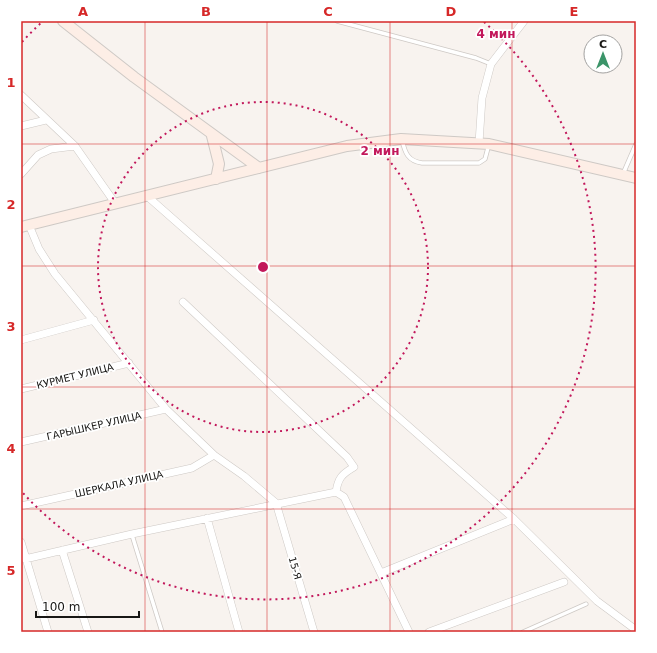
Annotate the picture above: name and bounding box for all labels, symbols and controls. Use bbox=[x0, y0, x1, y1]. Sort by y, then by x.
text: A bbox=[78, 4, 88, 19]
text: B bbox=[201, 4, 211, 19]
text: C bbox=[323, 4, 333, 19]
text: D bbox=[446, 4, 457, 19]
text: E bbox=[570, 4, 578, 19]
text: 4 мин bbox=[476, 27, 516, 41]
north arrow bbox=[583, 34, 623, 74]
text: С bbox=[599, 38, 607, 51]
text: 1 bbox=[6, 75, 16, 90]
text: 2 мин bbox=[360, 144, 400, 158]
text: 2 bbox=[6, 197, 16, 212]
centre of rings bbox=[256, 260, 270, 274]
text: 3 bbox=[6, 319, 16, 334]
street label: КУРМЕТ УЛИЦА bbox=[35, 361, 115, 391]
street label: ГАРЫШКЕР УЛИЦА bbox=[46, 410, 143, 442]
text: 4 bbox=[6, 441, 16, 456]
street label: ШЕРКАЛА УЛИЦА bbox=[74, 468, 164, 500]
street label: 15-Я bbox=[287, 555, 303, 581]
text: 5 bbox=[6, 563, 16, 578]
scale bar bbox=[36, 593, 139, 619]
text: 100 m bbox=[42, 600, 80, 614]

